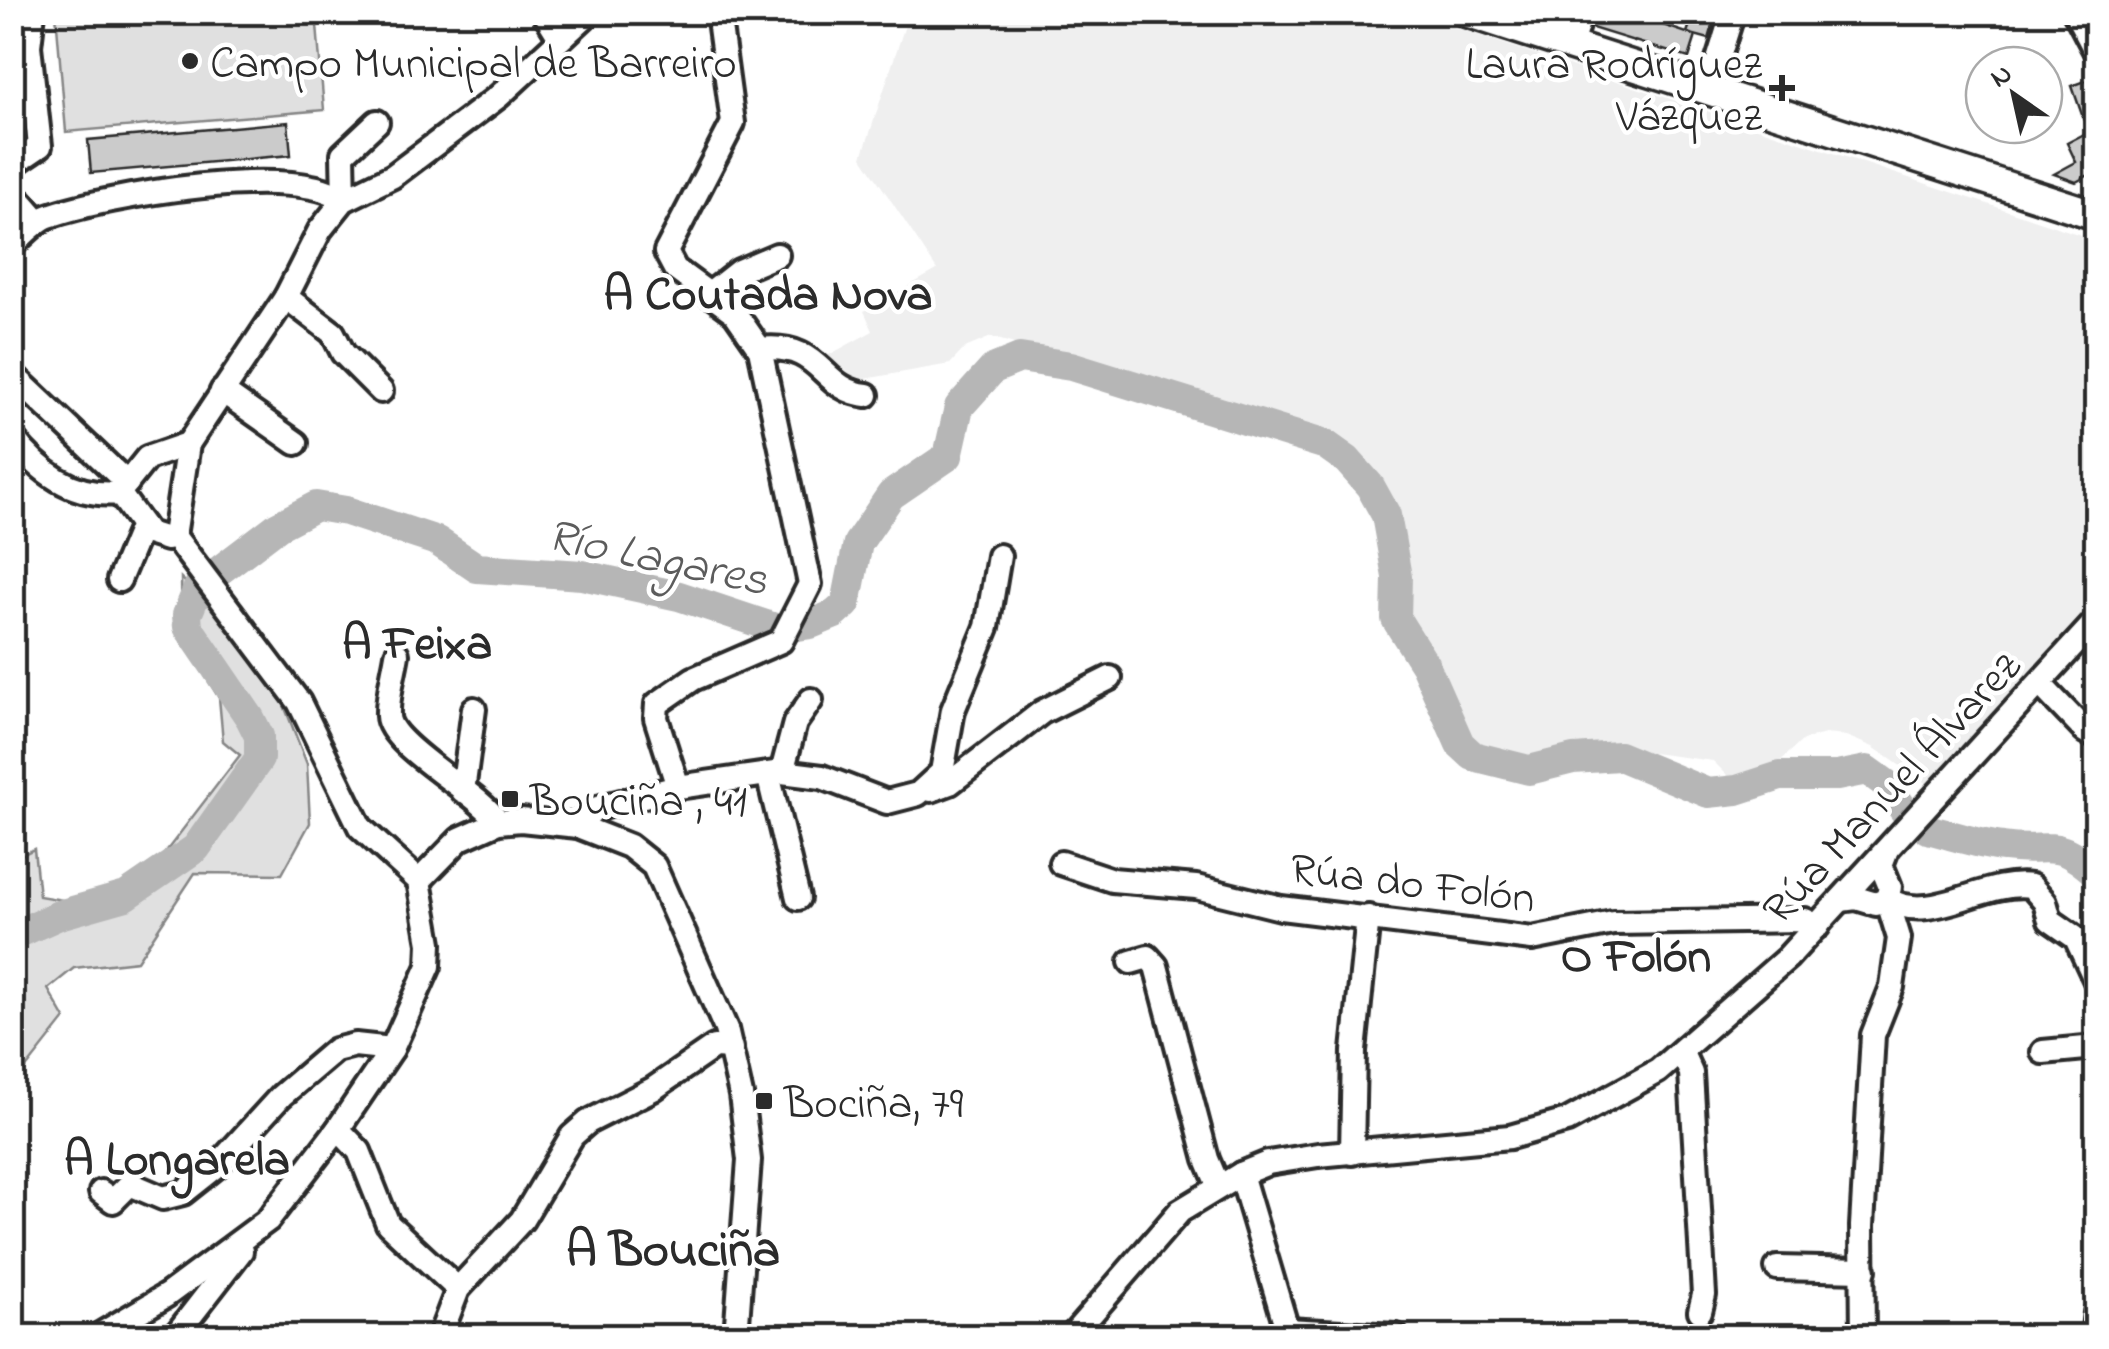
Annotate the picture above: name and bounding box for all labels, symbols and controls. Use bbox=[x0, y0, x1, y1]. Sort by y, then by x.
place label: Campo Municipal de Barreiro bbox=[210, 33, 737, 99]
place label: Laura Rodríguez Vázquez bbox=[1465, 34, 1762, 152]
north arrow bbox=[1964, 45, 2064, 145]
marker: Campo Municipal de Barreiro bbox=[179, 50, 201, 72]
text: N bbox=[1983, 55, 2021, 99]
marker: Laura Rodríguez Vázquez bbox=[1771, 77, 1793, 99]
district label: A Coutada Nova bbox=[604, 262, 932, 332]
water label: Río Lagares bbox=[540, 502, 774, 619]
district label: A Feixa bbox=[342, 611, 492, 681]
street label: Rúa Manuel Álvarez bbox=[1749, 637, 2039, 941]
place label: Bouciña , 41 bbox=[529, 771, 747, 837]
marker: Bouciña , 41 bbox=[499, 788, 521, 810]
street label: Rúa do Folón bbox=[1286, 838, 1539, 934]
district label: O Folón bbox=[1561, 924, 1711, 994]
place label: Bociña, 79 bbox=[783, 1073, 964, 1139]
marker: Bociña, 79 bbox=[753, 1090, 775, 1112]
district label: A Longarela bbox=[64, 1127, 290, 1199]
district label: A Bouciña bbox=[566, 1216, 780, 1289]

